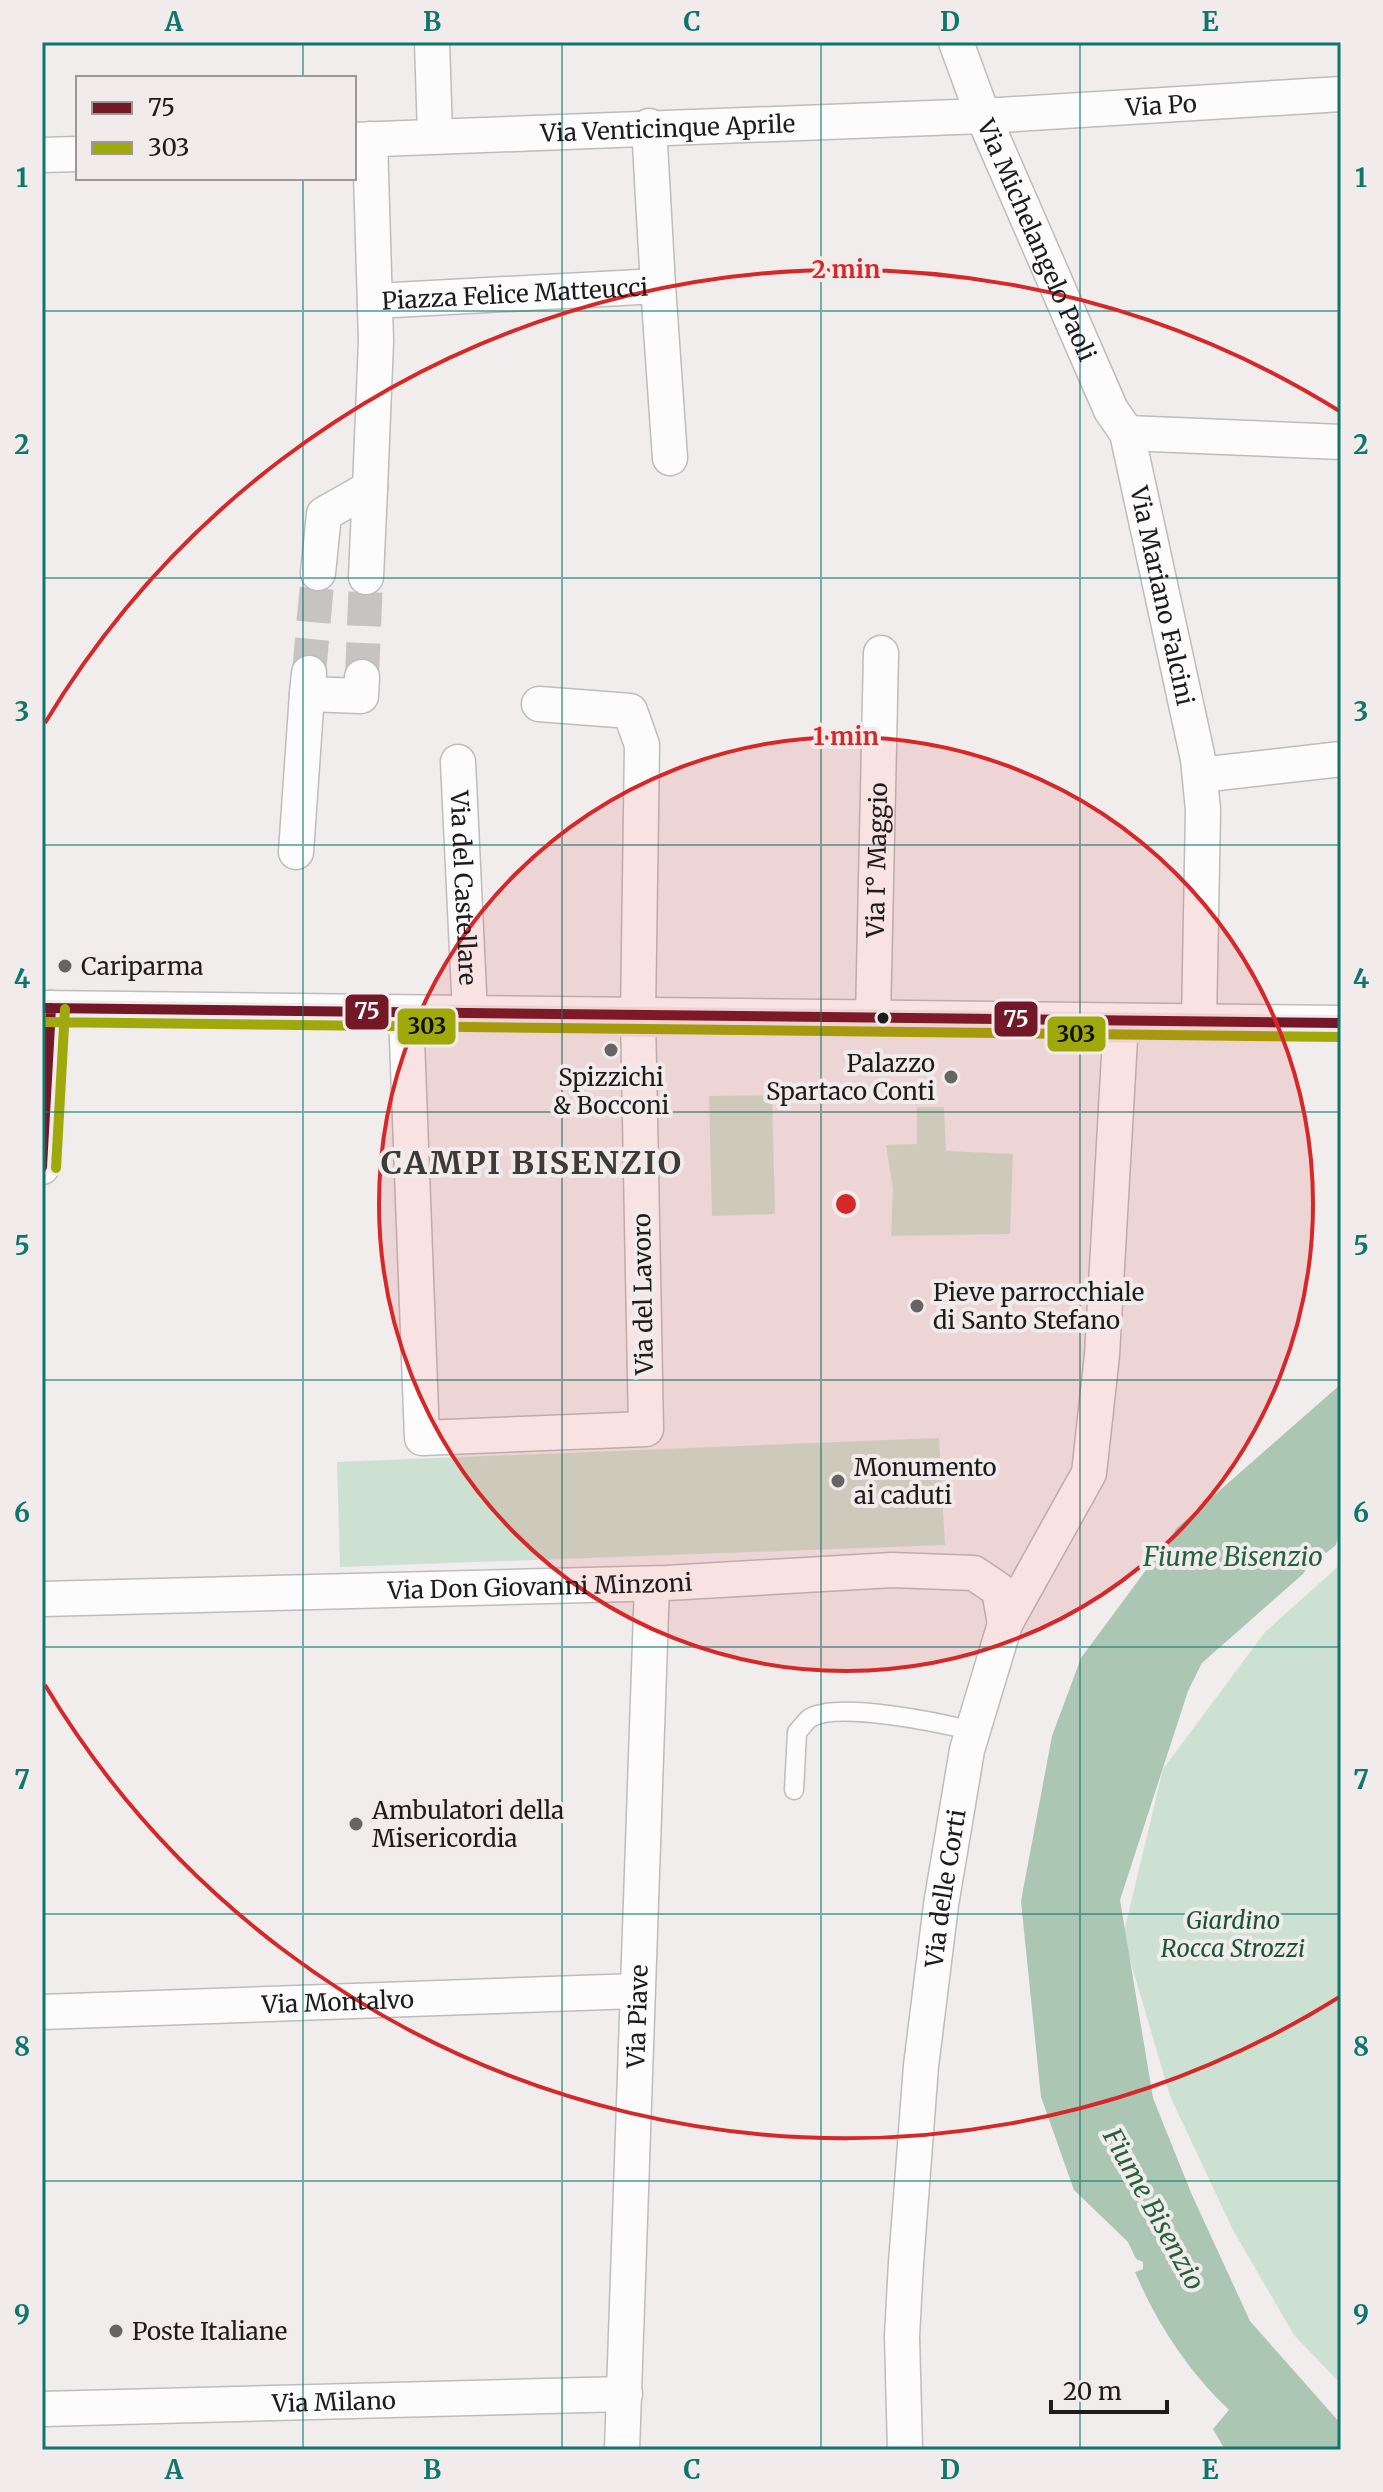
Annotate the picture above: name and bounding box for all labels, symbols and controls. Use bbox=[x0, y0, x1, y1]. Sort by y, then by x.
text: A bbox=[164, 5, 184, 38]
text: B bbox=[423, 5, 441, 38]
text: C bbox=[683, 5, 701, 38]
text: D bbox=[940, 5, 960, 38]
text: E bbox=[1202, 5, 1219, 38]
legend bbox=[76, 76, 356, 180]
street label: Via Po bbox=[1124, 87, 1198, 123]
text: 75 bbox=[148, 92, 175, 123]
street label: Via Venticinque Aprile bbox=[539, 108, 796, 148]
street label: Via Michelangelo Paoli bbox=[970, 113, 1103, 366]
text: 303 bbox=[148, 132, 190, 163]
text: 1 bbox=[16, 161, 28, 194]
text: 1 bbox=[1355, 161, 1367, 194]
text: 2 min bbox=[812, 254, 880, 285]
street label: Piazza Felice Matteucci bbox=[381, 271, 649, 316]
text: 2 bbox=[14, 428, 30, 461]
text: 2 bbox=[1353, 428, 1369, 461]
street label: Via Mariano Falcini bbox=[1123, 482, 1201, 708]
text: 3 bbox=[15, 695, 29, 728]
text: 3 bbox=[1354, 695, 1368, 728]
text: 1 min bbox=[813, 721, 879, 752]
street label: Via I° Maggio bbox=[859, 782, 894, 939]
street label: Via del Castellare bbox=[444, 789, 484, 986]
place label: Cariparma bbox=[81, 951, 203, 982]
marker: Cariparma bbox=[56, 957, 74, 975]
text: 4 bbox=[14, 962, 31, 995]
text: 4 bbox=[1353, 962, 1370, 995]
line badge: 75 bbox=[344, 993, 390, 1031]
text: 75 bbox=[354, 997, 380, 1025]
line badge: 75 bbox=[993, 1000, 1039, 1038]
text: 75 bbox=[1003, 1005, 1029, 1033]
line badge: 303 bbox=[396, 1007, 457, 1046]
unlabelled marker bbox=[875, 1010, 891, 1026]
text: 303 bbox=[408, 1012, 446, 1040]
line badge: 303 bbox=[1046, 1015, 1107, 1053]
text: 303 bbox=[1057, 1020, 1095, 1048]
marker: Spizzichi & Bocconi bbox=[602, 1041, 620, 1059]
place label: Palazzo Spartaco Conti bbox=[766, 1048, 935, 1107]
place label: Spizzichi & Bocconi bbox=[553, 1062, 670, 1121]
marker: Palazzo Spartaco Conti bbox=[942, 1068, 960, 1086]
district label: CAMPI BISENZIO bbox=[381, 1143, 683, 1183]
centre of rings bbox=[832, 1190, 860, 1218]
street label: Via del Lavoro bbox=[626, 1213, 660, 1376]
text: 5 bbox=[14, 1229, 30, 1262]
text: 5 bbox=[1353, 1229, 1369, 1262]
place label: Pieve parrocchiale di Santo Stefano bbox=[933, 1277, 1144, 1336]
marker: Pieve parrocchiale di Santo Stefano bbox=[908, 1297, 926, 1315]
place label: Monumento ai caduti bbox=[854, 1452, 997, 1511]
marker: Monumento ai caduti bbox=[829, 1472, 847, 1490]
text: 6 bbox=[14, 1496, 30, 1529]
text: 6 bbox=[1353, 1496, 1369, 1529]
water label: Fiume Bisenzio bbox=[1142, 1540, 1323, 1573]
street label: Via Don Giovanni Minzoni bbox=[386, 1566, 693, 1606]
text: 7 bbox=[14, 1763, 30, 1796]
text: 7 bbox=[1353, 1763, 1369, 1796]
place label: Ambulatori della Misericordia bbox=[371, 1795, 564, 1854]
street label: Via delle Corti bbox=[918, 1807, 972, 1970]
marker: Ambulatori della Misericordia bbox=[347, 1815, 365, 1833]
park label: Giardino Rocca Strozzi bbox=[1161, 1905, 1305, 1964]
street label: Via Piave bbox=[620, 1964, 654, 2070]
street label: Via Montalvo bbox=[260, 1983, 415, 2020]
text: 8 bbox=[14, 2030, 30, 2063]
text: 8 bbox=[1353, 2030, 1369, 2063]
water label: Fiume Bisenzio bbox=[1096, 2122, 1212, 2296]
text: 9 bbox=[14, 2298, 30, 2331]
text: 9 bbox=[1353, 2298, 1369, 2331]
place label: Poste Italiane bbox=[132, 2316, 287, 2347]
marker: Poste Italiane bbox=[107, 2322, 125, 2340]
scale bar bbox=[1051, 2364, 1167, 2414]
text: 20 m bbox=[1063, 2376, 1122, 2407]
street label: Via Milano bbox=[271, 2384, 396, 2419]
text: A bbox=[164, 2453, 184, 2486]
text: B bbox=[423, 2453, 441, 2486]
text: C bbox=[683, 2453, 701, 2486]
text: D bbox=[940, 2453, 960, 2486]
text: E bbox=[1202, 2453, 1219, 2486]

